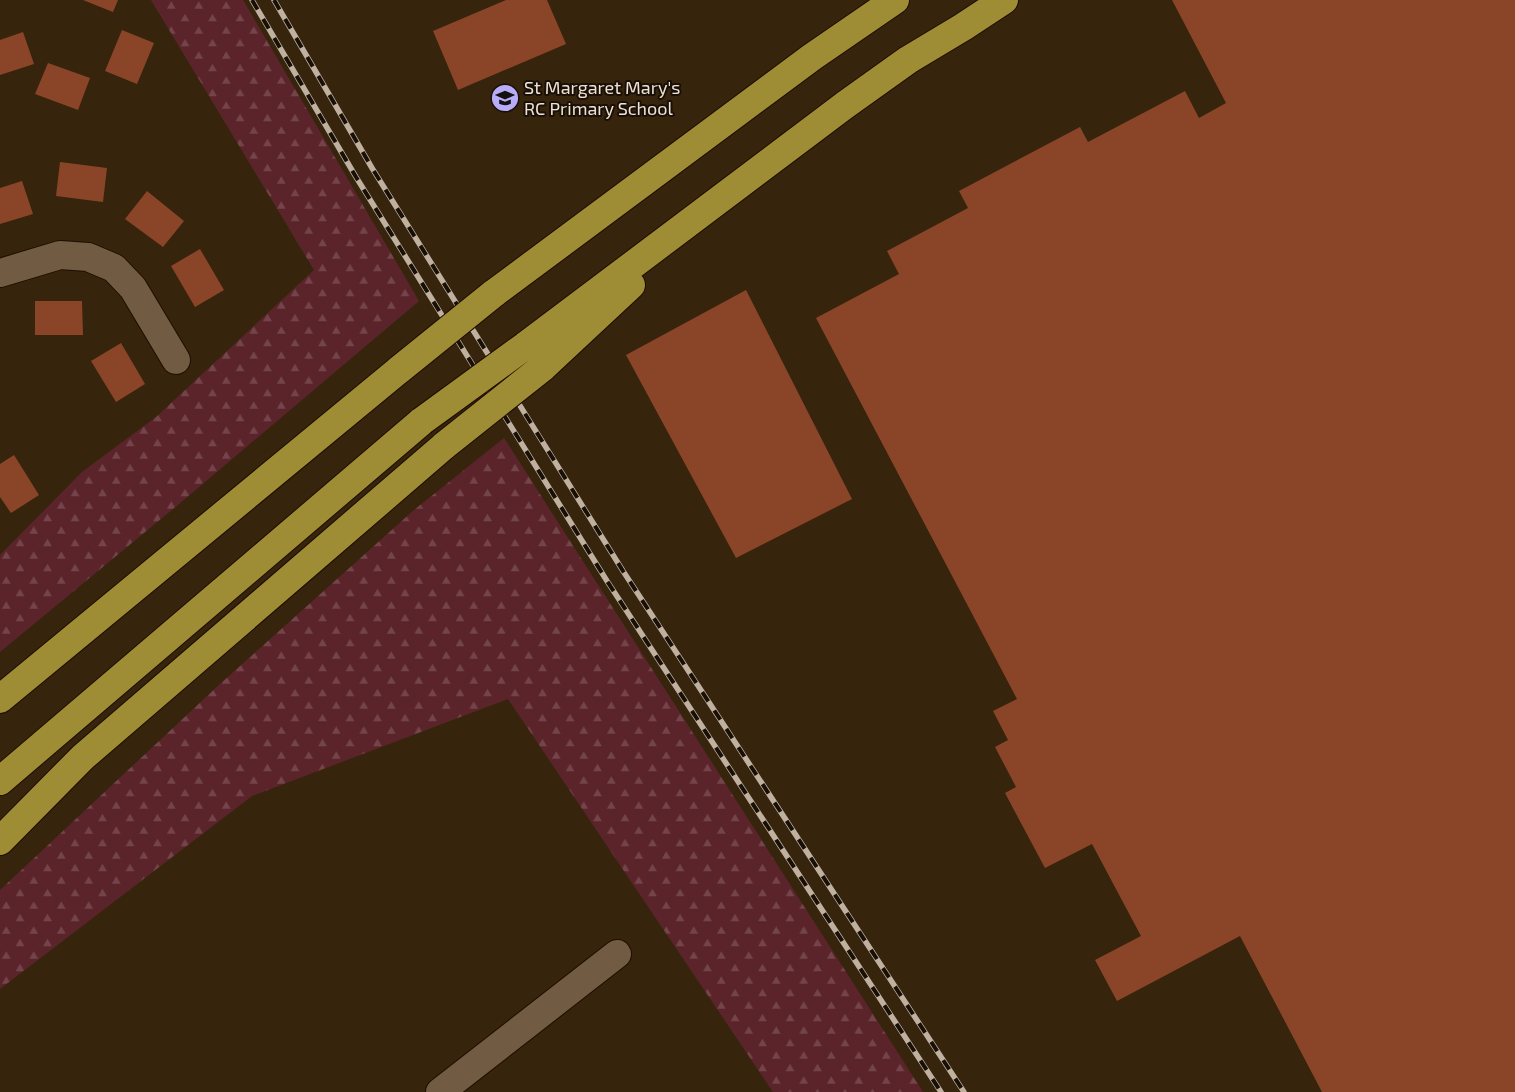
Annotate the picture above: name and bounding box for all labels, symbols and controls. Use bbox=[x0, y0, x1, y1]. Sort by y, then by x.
place label: St Margaret Mary's RC Primary School bbox=[524, 76, 680, 119]
school or university icon: St Margaret Mary's RC Primary School bbox=[490, 83, 520, 113]

